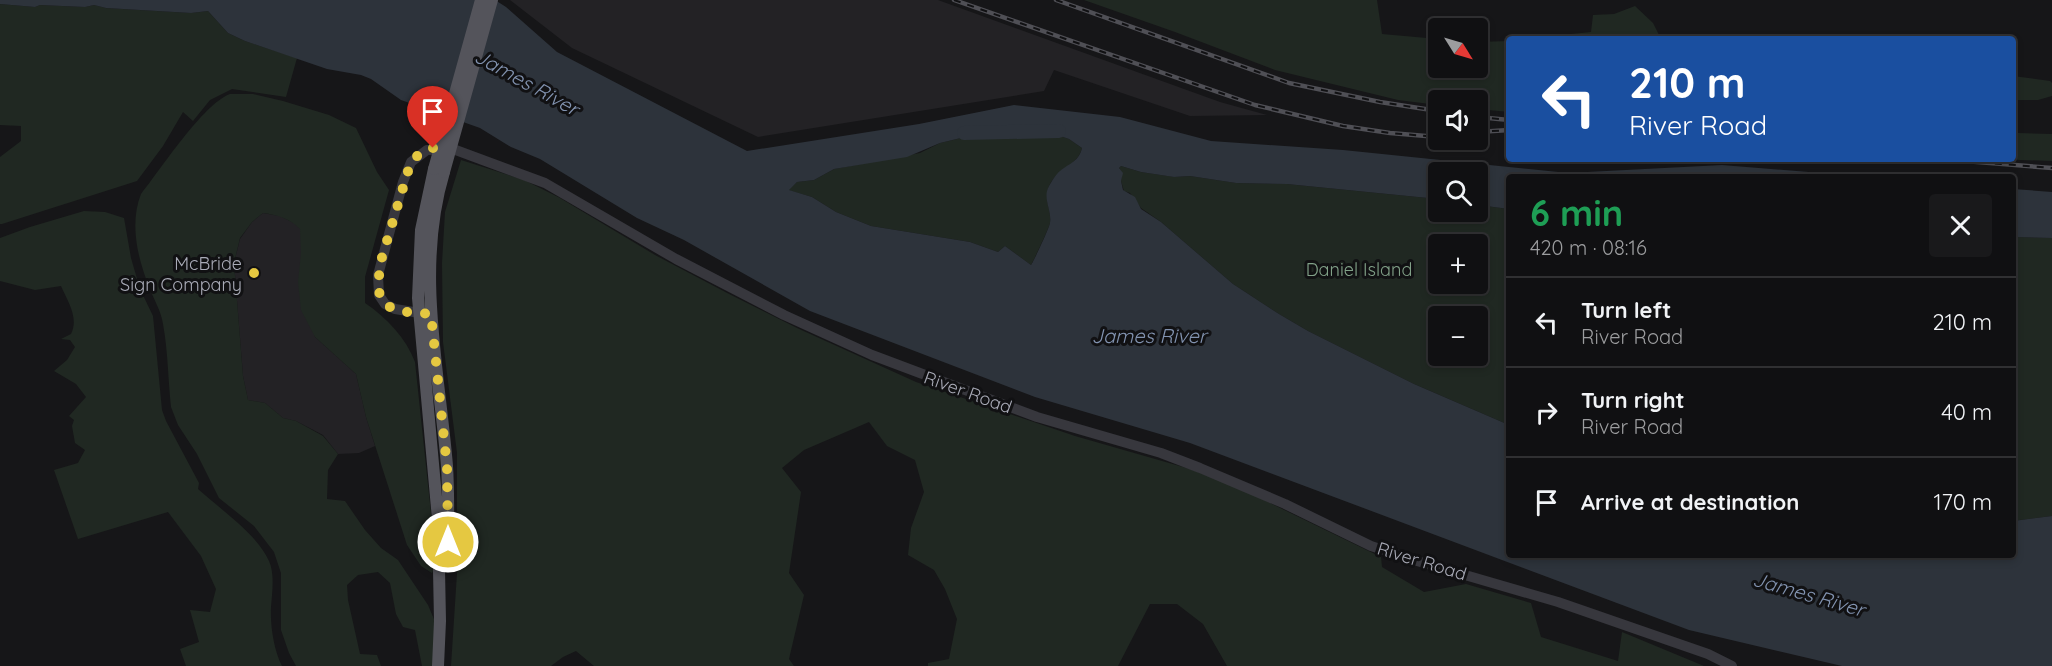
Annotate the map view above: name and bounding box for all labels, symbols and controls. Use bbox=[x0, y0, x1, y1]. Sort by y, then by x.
north arrow bbox=[1428, 18, 1488, 78]
map controls bbox=[1428, 18, 1488, 366]
water label: James River bbox=[471, 43, 585, 122]
text: 210 m bbox=[1629, 56, 1746, 109]
icon: left bbox=[1530, 60, 1608, 138]
pin bbox=[407, 86, 458, 148]
button: sound bbox=[1428, 90, 1488, 150]
icon: arrive bbox=[416, 95, 449, 128]
text: River Road bbox=[1629, 108, 1767, 142]
button: search bbox=[1428, 162, 1488, 222]
text: 6 min bbox=[1530, 190, 1623, 235]
button: close bbox=[1929, 194, 1992, 257]
button: + bbox=[1428, 234, 1488, 294]
text: 420 m · 08:16 bbox=[1530, 235, 1647, 260]
place label: McBride Sign Company bbox=[120, 252, 242, 296]
park label: Daniel Island bbox=[1306, 258, 1412, 281]
marker: McBride Sign Company bbox=[247, 266, 261, 280]
text: Turn left bbox=[1581, 296, 1671, 324]
button: − bbox=[1428, 306, 1488, 366]
icon: left bbox=[1530, 306, 1563, 339]
text: 210 m bbox=[1933, 308, 1992, 336]
water label: James River bbox=[1091, 323, 1209, 348]
text: River Road bbox=[1581, 324, 1683, 349]
street label: River Road bbox=[921, 365, 1015, 419]
text: Turn right bbox=[1581, 386, 1685, 414]
icon: right bbox=[1530, 396, 1563, 429]
text: 40 m bbox=[1941, 398, 1992, 426]
text: River Road bbox=[1581, 414, 1683, 439]
icon: arrive bbox=[1530, 486, 1563, 519]
text: Arrive at destination bbox=[1581, 488, 1799, 516]
text: 170 m bbox=[1933, 488, 1992, 516]
position arrow bbox=[416, 510, 480, 574]
street label: River Road bbox=[1375, 537, 1469, 585]
water label: James River bbox=[1750, 566, 1870, 623]

